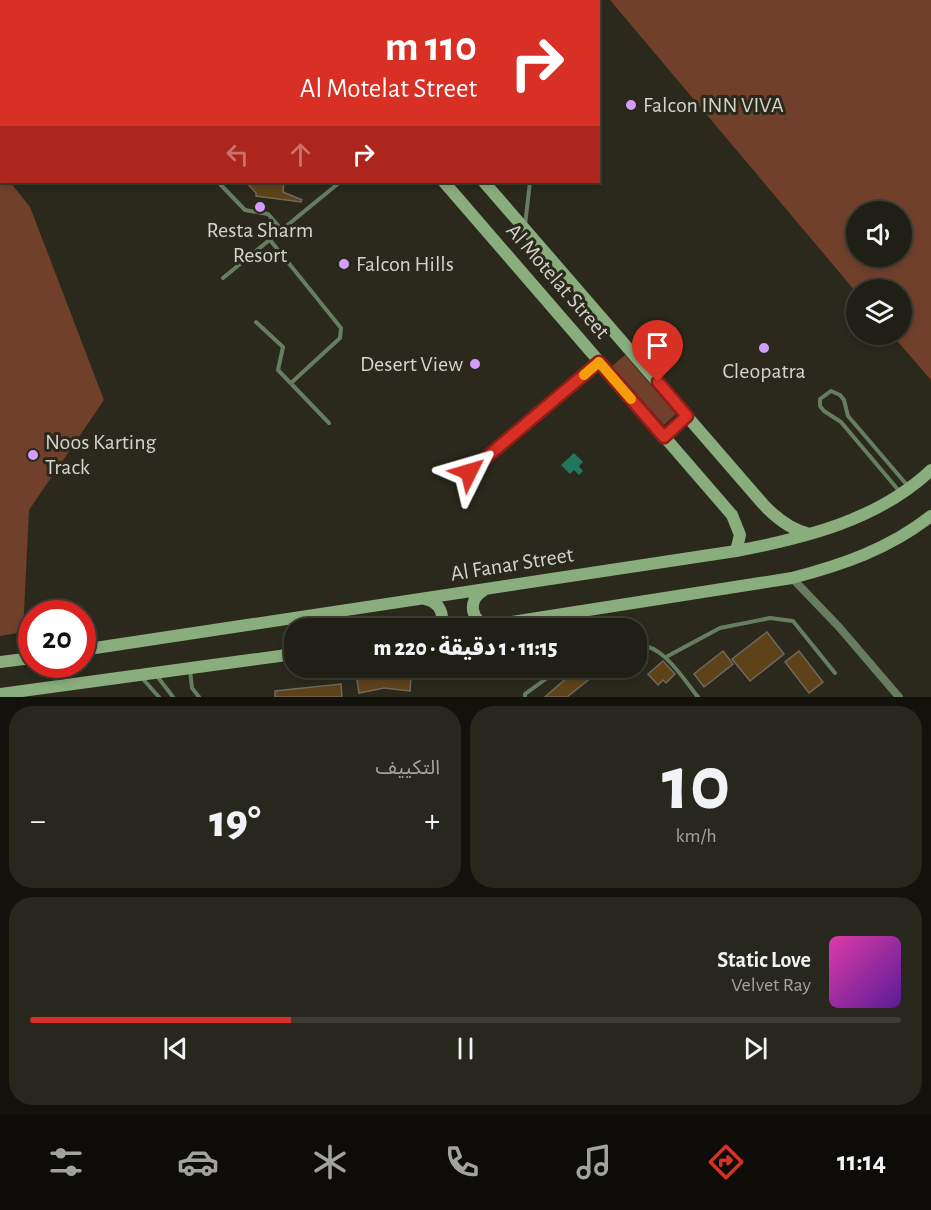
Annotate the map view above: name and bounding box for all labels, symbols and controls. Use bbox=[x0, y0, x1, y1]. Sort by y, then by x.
icon: right bbox=[498, 24, 576, 102]
text: 110 m bbox=[385, 26, 477, 68]
text: Al Motelat Street bbox=[300, 75, 477, 102]
place label: Falcon INN VIVA bbox=[643, 94, 784, 116]
marker: Falcon INN VIVA bbox=[624, 98, 638, 112]
icon: left bbox=[221, 138, 254, 171]
icon: ahead bbox=[284, 138, 317, 171]
icon: right bbox=[347, 138, 380, 171]
marker: Resta Sharm Resort bbox=[253, 200, 267, 214]
map controls bbox=[846, 201, 912, 345]
button: sound bbox=[846, 201, 912, 267]
place label: Resta Sharm Resort bbox=[207, 219, 313, 266]
street label: Al Motelat Street bbox=[502, 219, 614, 343]
place label: Falcon Hills bbox=[356, 253, 454, 275]
marker: Falcon Hills bbox=[337, 257, 351, 271]
button: layers bbox=[846, 279, 912, 345]
pin bbox=[632, 320, 683, 382]
icon: arrive bbox=[641, 329, 674, 362]
marker: Cleopatra bbox=[757, 341, 771, 355]
place label: Desert View bbox=[360, 353, 463, 375]
marker: Desert View bbox=[468, 357, 482, 371]
place label: Cleopatra bbox=[722, 360, 806, 382]
place label: Noos Karting Track bbox=[45, 431, 157, 478]
position arrow bbox=[437, 440, 501, 504]
marker: Noos Karting Track bbox=[26, 448, 40, 462]
street label: Al Fanar Street bbox=[449, 543, 575, 585]
speed limit sign: 20 bbox=[18, 600, 96, 678]
text: 11:15 · 1 دقيقة · 220 m bbox=[373, 637, 558, 659]
text: 10 bbox=[662, 746, 730, 824]
text: التكييف bbox=[376, 758, 440, 778]
text: 19° bbox=[209, 800, 261, 845]
text: − bbox=[30, 805, 46, 838]
text: + bbox=[424, 805, 440, 838]
text: km/h bbox=[675, 826, 717, 846]
text: Static Love bbox=[717, 949, 811, 971]
text: Velvet Ray bbox=[731, 975, 811, 995]
icon: previous bbox=[159, 1032, 192, 1065]
icon: pause bbox=[449, 1032, 482, 1065]
icon: next bbox=[739, 1032, 772, 1065]
icon: filters bbox=[45, 1141, 87, 1183]
icon: car bbox=[177, 1141, 219, 1183]
icon: climate bbox=[309, 1141, 351, 1183]
icon: phone bbox=[441, 1141, 483, 1183]
icon: music bbox=[573, 1141, 615, 1183]
icon: directions bbox=[705, 1141, 747, 1183]
text: 11:14 bbox=[837, 1148, 886, 1175]

